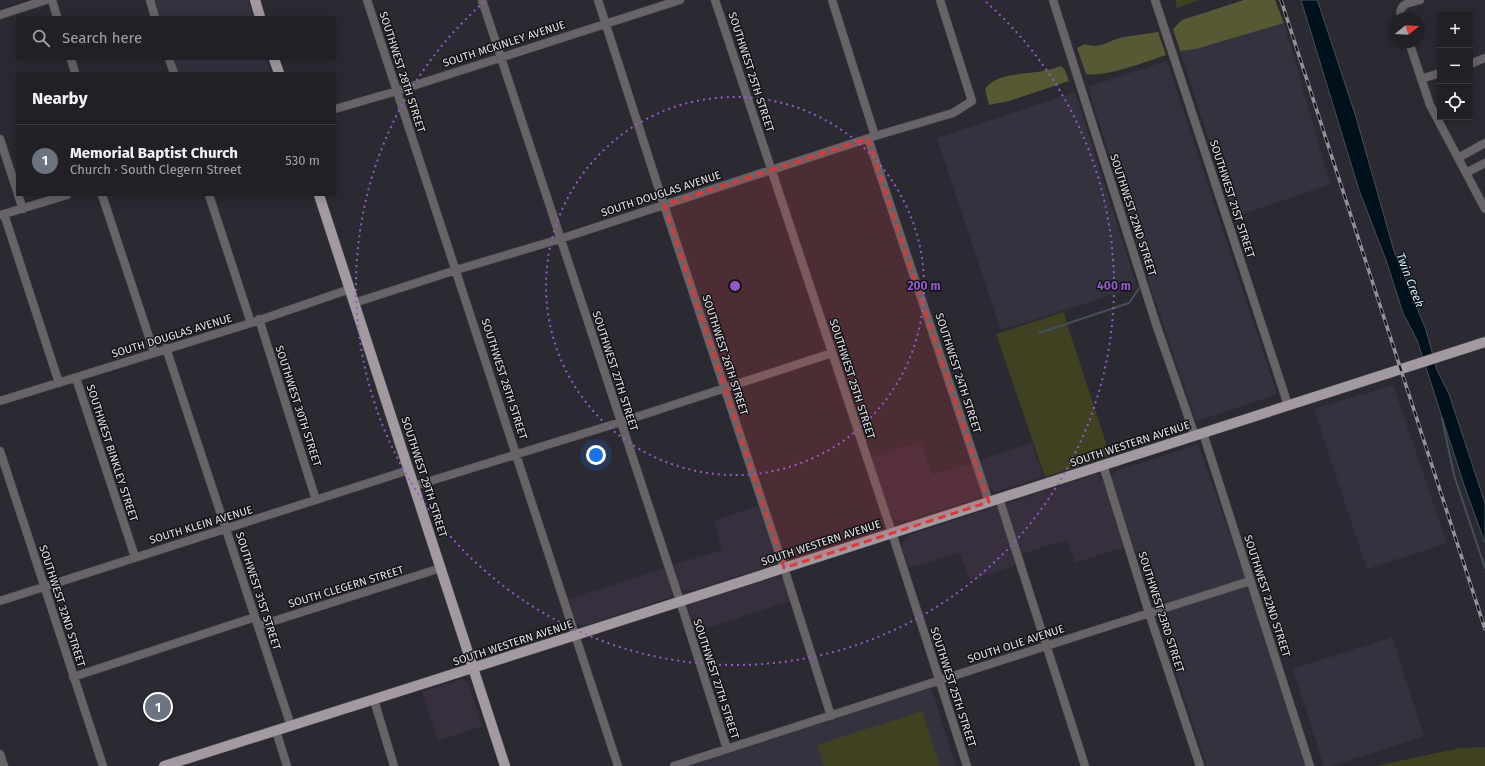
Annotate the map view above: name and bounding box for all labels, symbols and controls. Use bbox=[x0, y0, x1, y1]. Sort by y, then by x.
street label: SOUTHWEST 28TH STREET bbox=[376, 10, 428, 134]
street label: SOUTHWEST 25TH STREET bbox=[725, 10, 777, 134]
north arrow bbox=[1389, 12, 1425, 48]
map controls bbox=[1437, 12, 1473, 120]
button: + bbox=[1437, 12, 1473, 48]
search box bbox=[16, 16, 336, 60]
street label: SOUTH MCKINLEY AVENUE bbox=[441, 18, 567, 70]
icon: search bbox=[30, 27, 52, 49]
text: Search here bbox=[62, 29, 142, 47]
button: − bbox=[1437, 48, 1473, 84]
button: locate bbox=[1437, 84, 1473, 120]
text: Nearby bbox=[32, 88, 87, 109]
street label: SOUTHWEST 21ST STREET bbox=[1207, 138, 1257, 260]
text: Memorial Baptist Church bbox=[70, 144, 238, 162]
street label: SOUTHWEST 22ND STREET bbox=[1107, 152, 1159, 278]
text: 1 bbox=[42, 153, 48, 168]
text: 530 m bbox=[285, 153, 320, 168]
text: Church · South Clegern Street bbox=[70, 162, 242, 177]
street label: SOUTH DOUGLAS AVENUE bbox=[599, 168, 723, 220]
water label: Twin Creek bbox=[1393, 251, 1427, 310]
centre of rings bbox=[728, 279, 742, 293]
text: 200 m bbox=[907, 279, 941, 293]
text: 400 m bbox=[1097, 279, 1131, 293]
street label: SOUTHWEST 26TH STREET bbox=[699, 293, 751, 417]
street label: SOUTHWEST 27TH STREET bbox=[589, 309, 641, 433]
street label: SOUTH DOUGLAS AVENUE bbox=[110, 311, 234, 361]
street label: SOUTHWEST 24TH STREET bbox=[932, 311, 984, 435]
street label: SOUTHWEST 28TH STREET bbox=[478, 317, 530, 441]
street label: SOUTHWEST 25TH STREET bbox=[826, 317, 878, 441]
street label: SOUTHWEST 30TH STREET bbox=[272, 344, 324, 468]
street label: SOUTHWEST BINKLEY STREET bbox=[84, 383, 140, 523]
street label: SOUTHWEST 29TH STREET bbox=[398, 415, 450, 539]
street label: SOUTH WESTERN AVENUE bbox=[1069, 418, 1192, 470]
your location bbox=[586, 445, 606, 465]
street label: SOUTH KLEIN AVENUE bbox=[148, 503, 254, 547]
street label: SOUTH WESTERN AVENUE bbox=[760, 517, 883, 569]
street label: SOUTHWEST 31ST STREET bbox=[233, 530, 283, 652]
street label: SOUTHWEST 22ND STREET bbox=[1241, 533, 1293, 659]
street label: SOUTHWEST 32ND STREET bbox=[36, 544, 88, 669]
street label: SOUTHWEST 23RD STREET bbox=[1135, 550, 1187, 674]
street label: SOUTH CLEGERN STREET bbox=[287, 563, 405, 611]
street label: SOUTH WESTERN AVENUE bbox=[452, 617, 575, 669]
street label: SOUTHWEST 27TH STREET bbox=[690, 617, 742, 741]
street label: SOUTH OLIE AVENUE bbox=[966, 622, 1066, 666]
street label: SOUTHWEST 25TH STREET bbox=[927, 625, 979, 749]
pin: 1 bbox=[145, 692, 171, 722]

